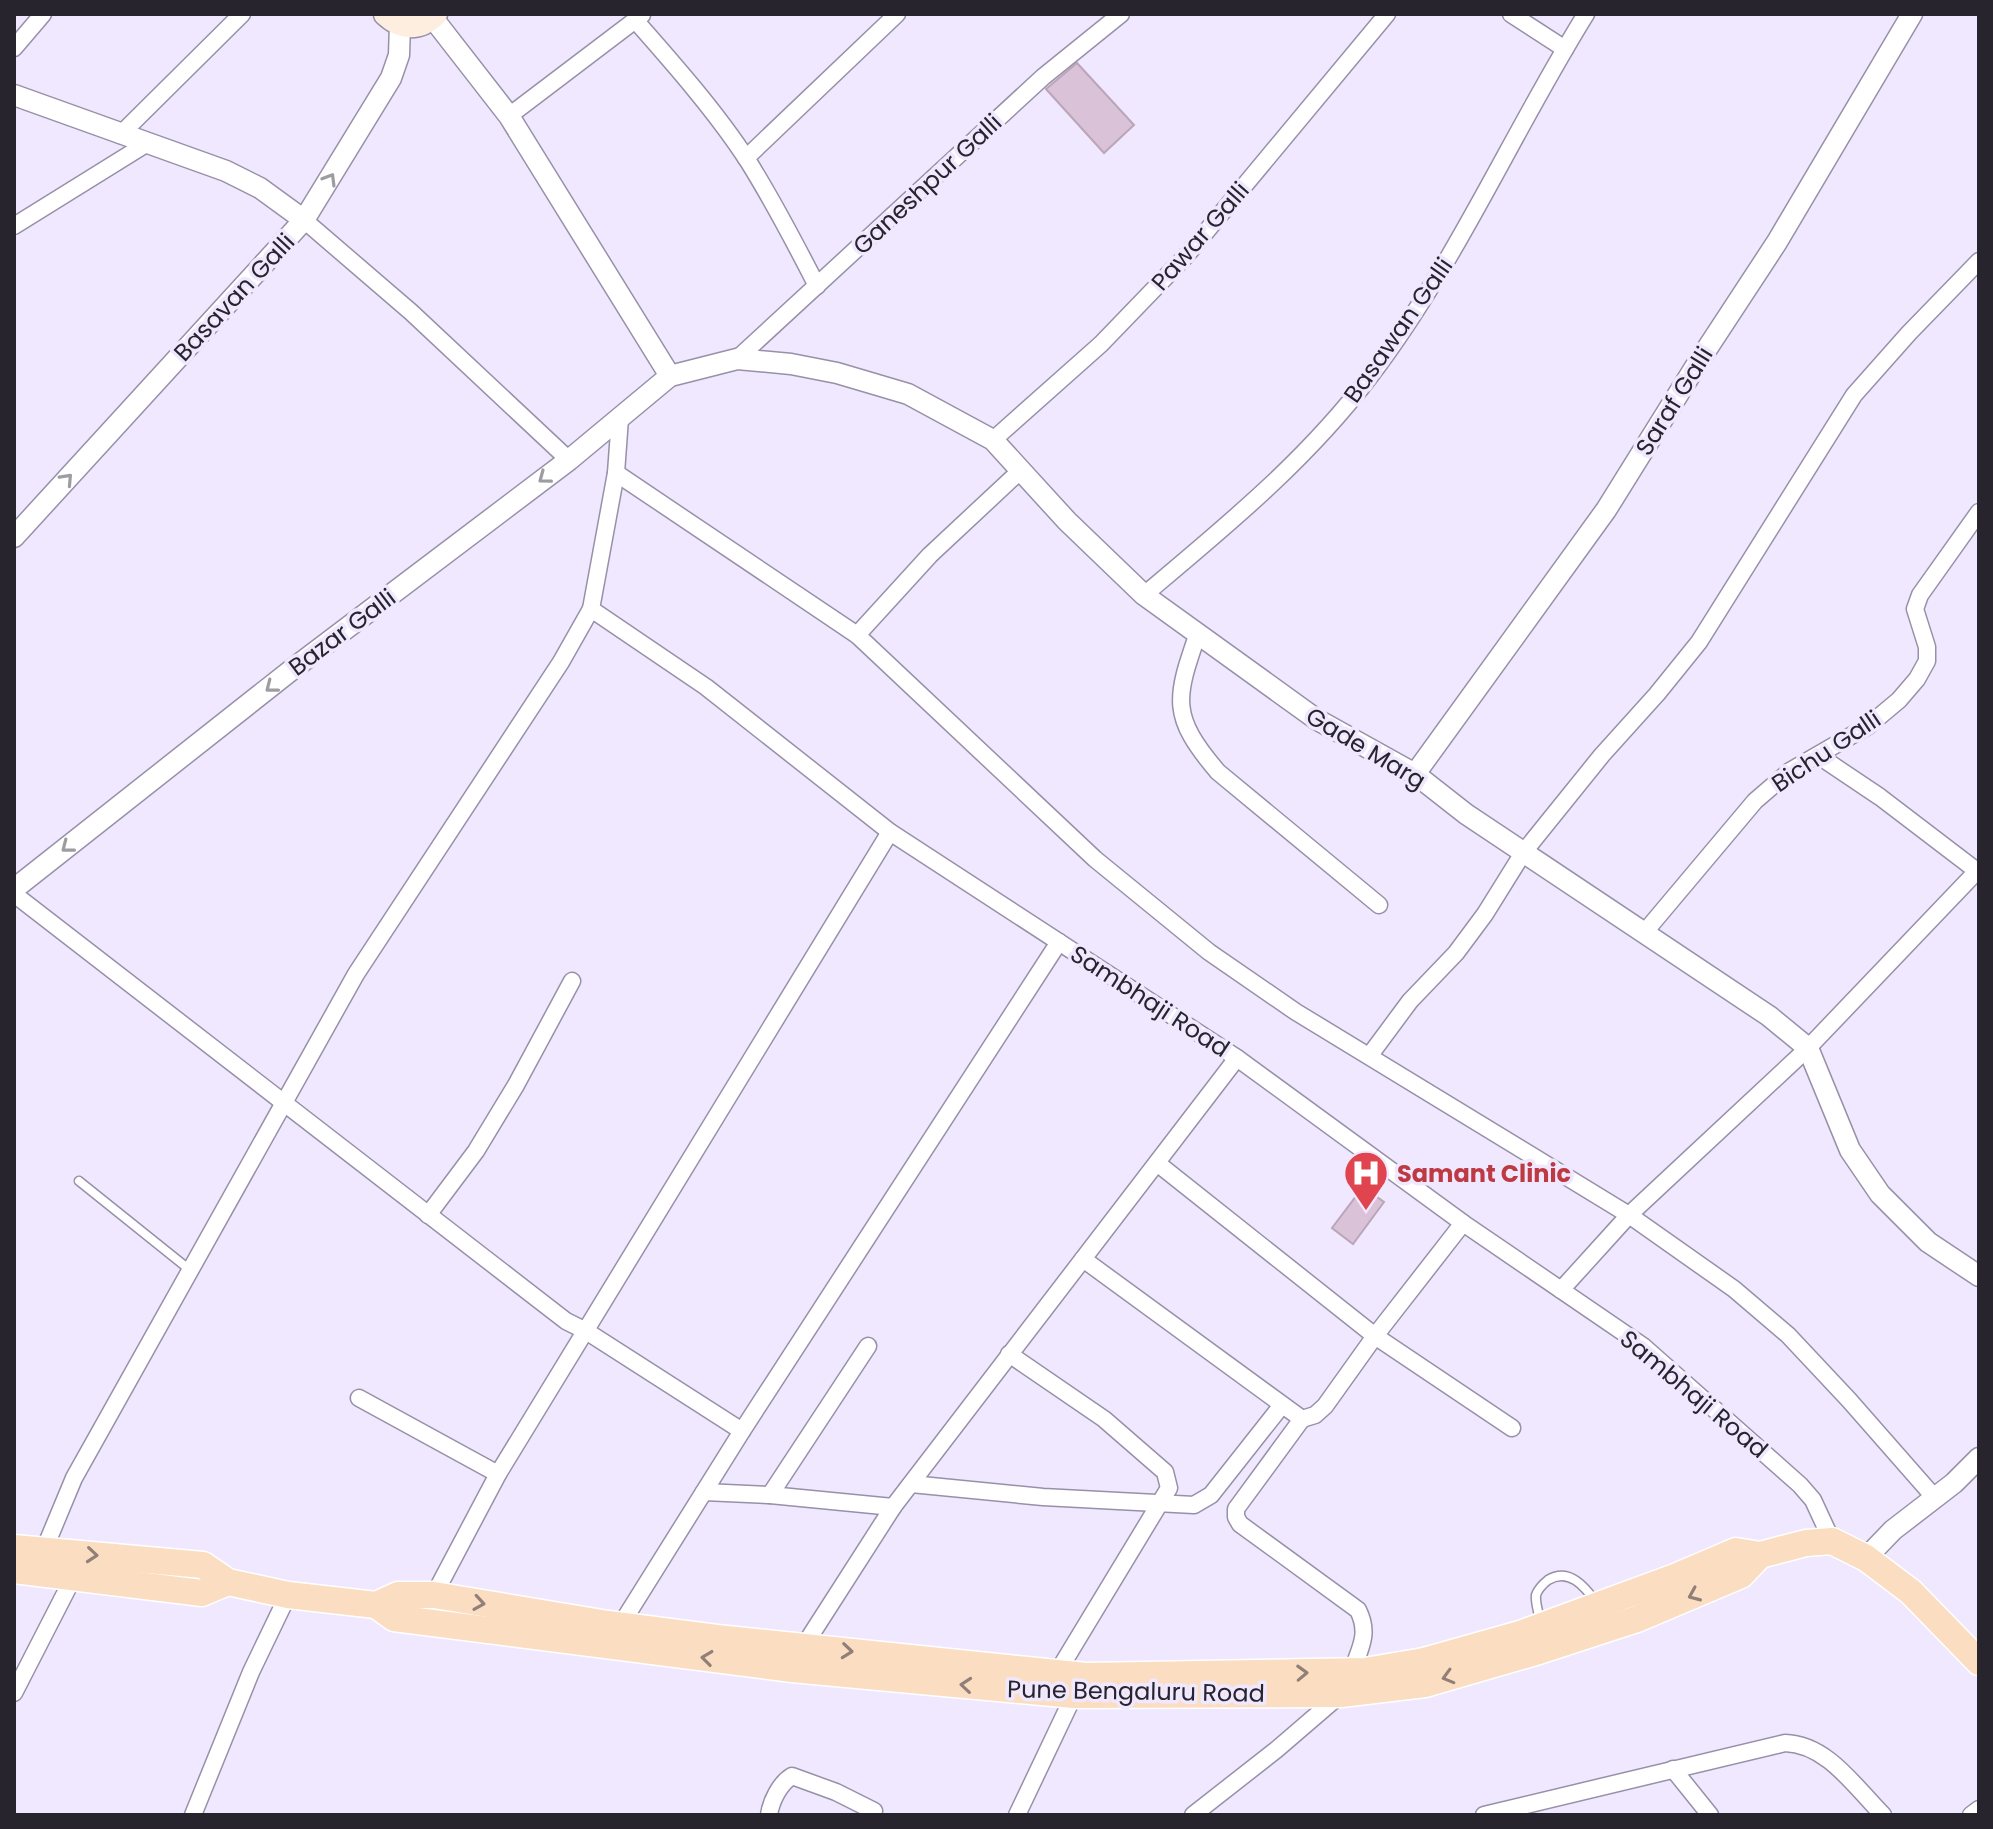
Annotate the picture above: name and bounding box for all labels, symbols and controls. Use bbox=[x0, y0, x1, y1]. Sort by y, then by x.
street label: Ganeshpur Galli bbox=[845, 106, 1009, 262]
one-way arrow bbox=[320, 173, 335, 188]
street label: Pawar Galli bbox=[1144, 175, 1256, 297]
street label: Basavan Galli bbox=[166, 226, 302, 368]
street label: Basawan Galli bbox=[1336, 251, 1460, 409]
street label: Saraf Galli bbox=[1628, 340, 1720, 462]
one-way arrow bbox=[539, 469, 553, 483]
one-way arrow bbox=[57, 474, 71, 489]
street label: Bazar Galli bbox=[282, 581, 402, 683]
one-way arrow bbox=[265, 677, 280, 691]
street label: Gade Marg bbox=[1300, 699, 1432, 797]
street label: Bichu Galli bbox=[1765, 702, 1887, 800]
one-way arrow bbox=[61, 838, 76, 852]
street label: Sambhaji Road bbox=[1064, 937, 1236, 1065]
hospital icon: Samant Clinic bbox=[1342, 1149, 1390, 1212]
place label: Samant Clinic bbox=[1397, 1157, 1571, 1190]
street label: Sambhaji Road bbox=[1613, 1322, 1775, 1466]
one-way arrow bbox=[86, 1546, 99, 1563]
one-way arrow bbox=[1688, 1585, 1702, 1601]
one-way arrow bbox=[472, 1593, 486, 1610]
one-way arrow bbox=[841, 1642, 854, 1659]
one-way arrow bbox=[701, 1650, 714, 1667]
one-way arrow bbox=[1296, 1664, 1309, 1682]
one-way arrow bbox=[1441, 1668, 1455, 1684]
street label: Pune Bengaluru Road bbox=[1007, 1672, 1265, 1710]
one-way arrow bbox=[959, 1677, 972, 1694]

